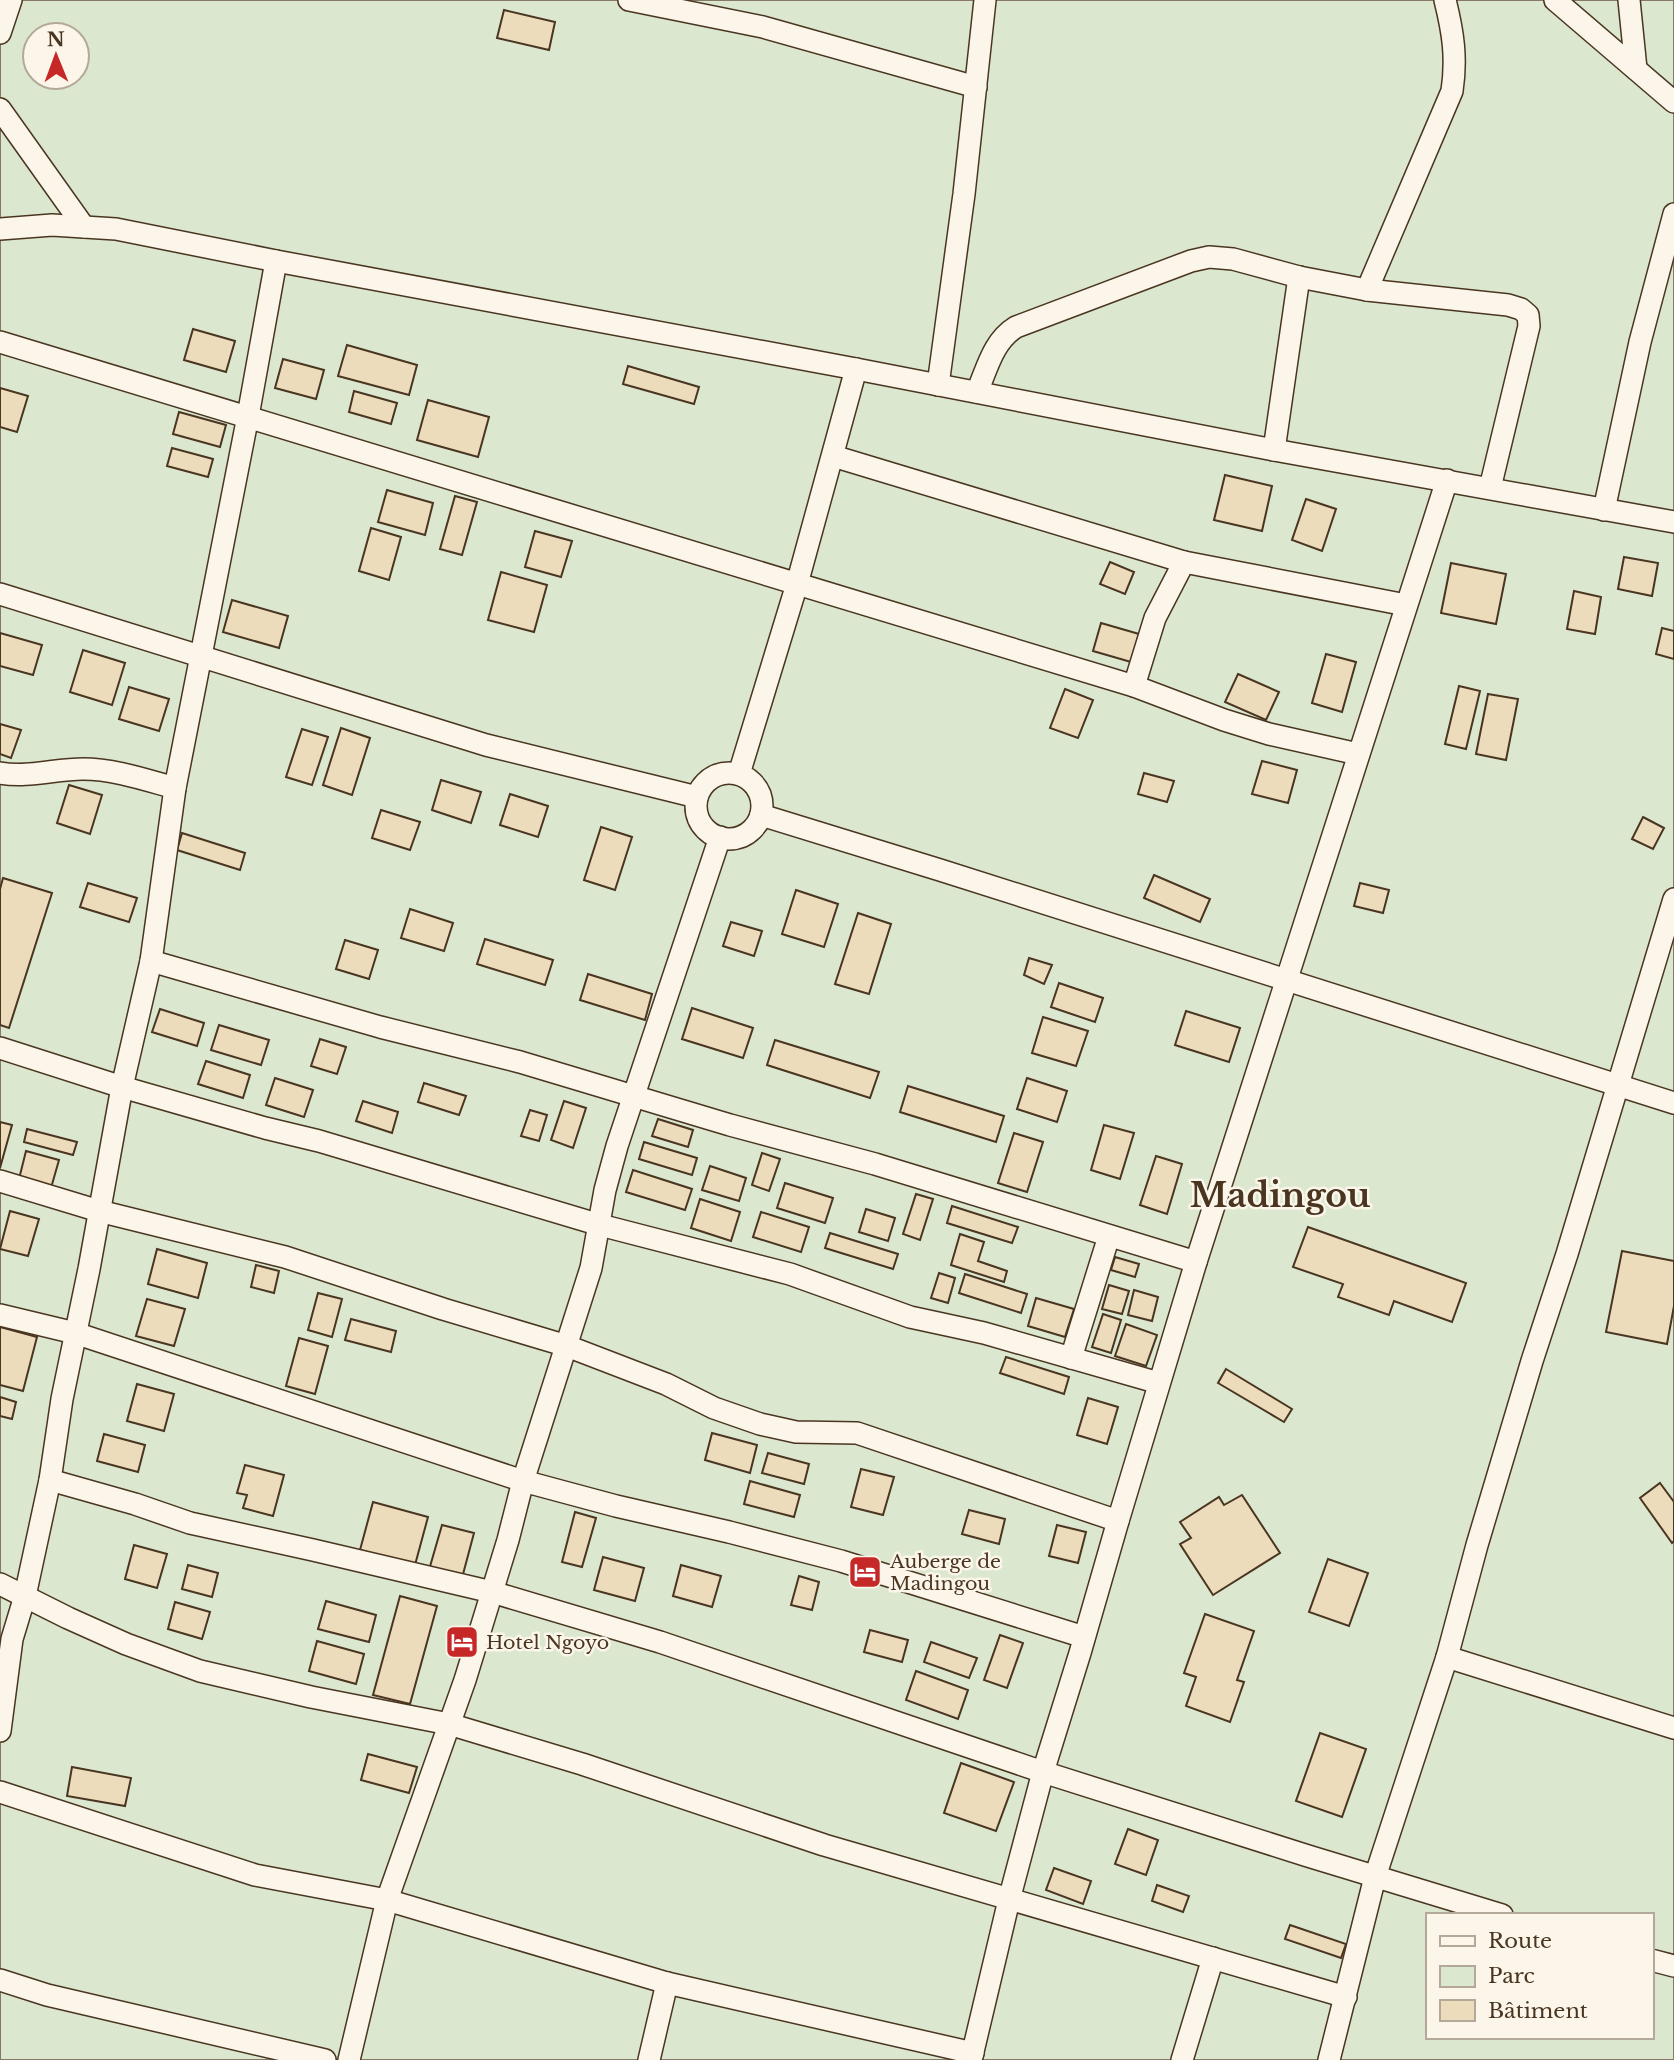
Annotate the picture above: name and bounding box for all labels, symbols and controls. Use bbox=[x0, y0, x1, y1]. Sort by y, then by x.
north arrow bbox=[21, 21, 91, 91]
text: N bbox=[47, 28, 65, 51]
district label: Madingou bbox=[1190, 1175, 1370, 1216]
place label: Auberge de Madingou bbox=[889, 1550, 1001, 1595]
hotel icon: Auberge de Madingou bbox=[846, 1553, 884, 1591]
hotel icon: Hotel Ngoyo bbox=[443, 1623, 481, 1661]
place label: Hotel Ngoyo bbox=[486, 1631, 609, 1654]
legend bbox=[1426, 1913, 1653, 2039]
text: Route bbox=[1488, 1928, 1552, 1954]
text: Parc bbox=[1488, 1963, 1535, 1989]
text: Bâtiment bbox=[1488, 1998, 1588, 2024]

